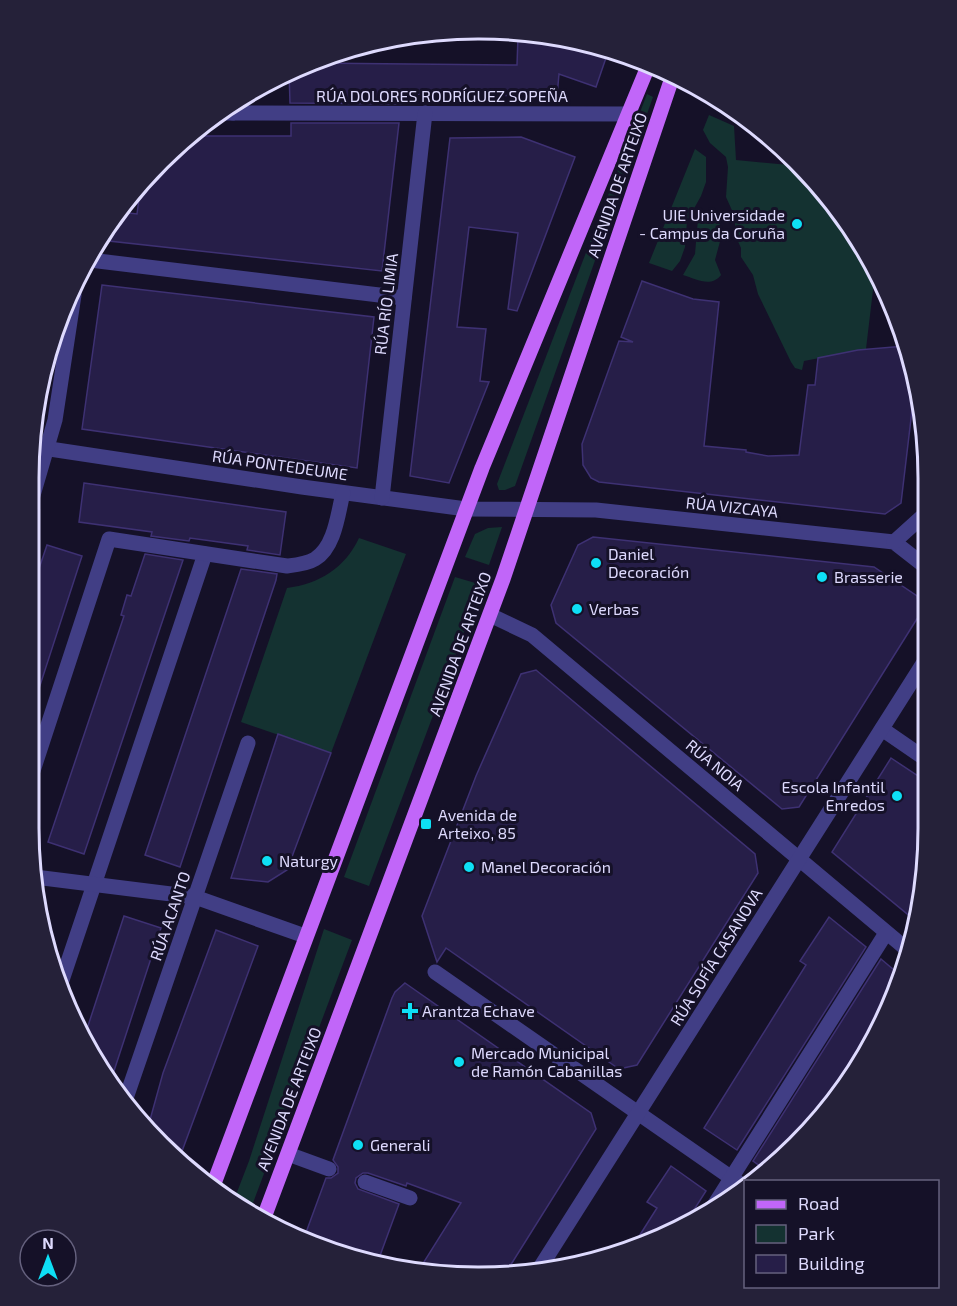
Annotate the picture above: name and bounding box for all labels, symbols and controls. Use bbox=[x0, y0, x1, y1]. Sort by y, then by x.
street label: RÚA DOLORES RODRÍGUEZ SOPEÑA bbox=[316, 86, 568, 105]
street label: AVENIDA DE ARTEIXO bbox=[583, 110, 650, 260]
place label: UIE Universidade - Campus da Coruña bbox=[639, 205, 785, 242]
marker: UIE Universidade - Campus da Coruña bbox=[790, 217, 804, 231]
street label: RÚA RÍO LIMIA bbox=[370, 252, 401, 356]
street label: RÚA PONTEDEUME bbox=[211, 446, 349, 483]
street label: RÚA VIZCAYA bbox=[685, 492, 779, 521]
place label: Daniel Decoración bbox=[608, 544, 689, 581]
marker: Daniel Decoración bbox=[589, 556, 603, 570]
place label: Brasserie bbox=[834, 567, 903, 586]
street label: AVENIDA DE ARTEIXO bbox=[425, 569, 495, 719]
marker: Brasserie bbox=[815, 570, 829, 584]
place label: Verbas bbox=[589, 599, 639, 618]
marker: Verbas bbox=[570, 602, 584, 616]
street label: RÚA NOIA bbox=[683, 735, 748, 794]
place label: Escola Infantil Enredos bbox=[782, 777, 885, 814]
marker: Escola Infantil Enredos bbox=[890, 789, 904, 803]
place label: Avenida de Arteixo, 85 bbox=[438, 805, 517, 842]
marker: Avenida de Arteixo, 85 bbox=[419, 817, 433, 831]
place label: Naturgy bbox=[279, 851, 339, 870]
marker: Naturgy bbox=[260, 854, 274, 868]
place label: Manel Decoración bbox=[481, 857, 611, 876]
marker: Manel Decoración bbox=[462, 860, 476, 874]
street label: RÚA ACANTO bbox=[145, 869, 194, 963]
street label: RÚA SOFÍA CASANOVA bbox=[666, 885, 766, 1029]
place label: Arantza Echave bbox=[422, 1001, 535, 1020]
marker: Arantza Echave bbox=[403, 1004, 417, 1018]
street label: AVENIDA DE ARTEIXO bbox=[252, 1024, 325, 1173]
place label: Mercado Municipal de Ramón Cabanillas bbox=[471, 1043, 622, 1080]
marker: Mercado Municipal de Ramón Cabanillas bbox=[452, 1055, 466, 1069]
place label: Generali bbox=[370, 1135, 430, 1154]
marker: Generali bbox=[351, 1138, 365, 1152]
legend bbox=[744, 1180, 939, 1288]
text: Road bbox=[798, 1192, 839, 1214]
text: Park bbox=[798, 1222, 835, 1244]
north arrow bbox=[18, 1228, 78, 1288]
text: N bbox=[42, 1233, 54, 1252]
text: Building bbox=[798, 1252, 865, 1274]

